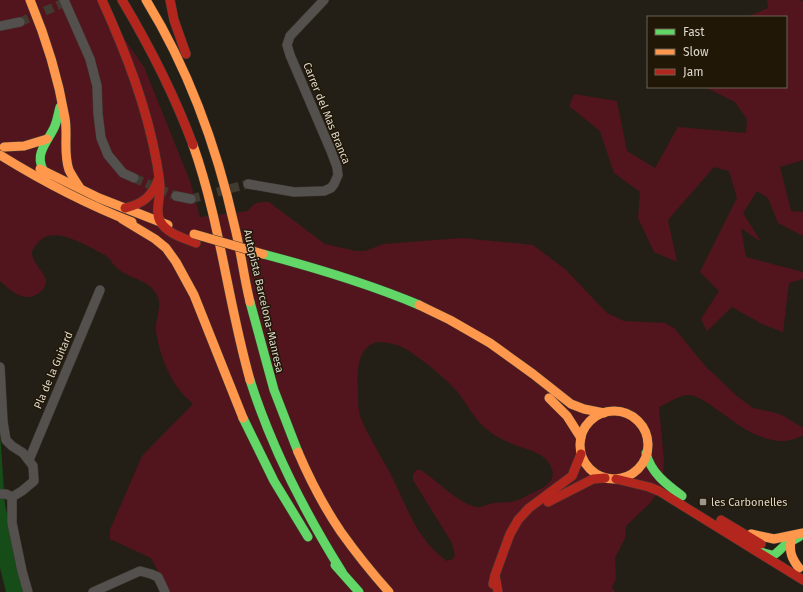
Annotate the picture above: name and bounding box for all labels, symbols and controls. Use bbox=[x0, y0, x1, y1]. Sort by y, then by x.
legend bbox=[647, 16, 787, 88]
text: Fast bbox=[683, 25, 705, 39]
text: Slow bbox=[683, 45, 709, 59]
street label: Carrer del Mas Branca bbox=[300, 60, 353, 166]
text: Jam bbox=[683, 65, 703, 79]
street label: Autopista Barcelona-Manresa bbox=[241, 228, 286, 374]
street label: Pla de la Guitard bbox=[31, 330, 76, 411]
place label: les Carbonelles bbox=[711, 496, 787, 509]
marker: les Carbonelles bbox=[698, 497, 708, 507]

